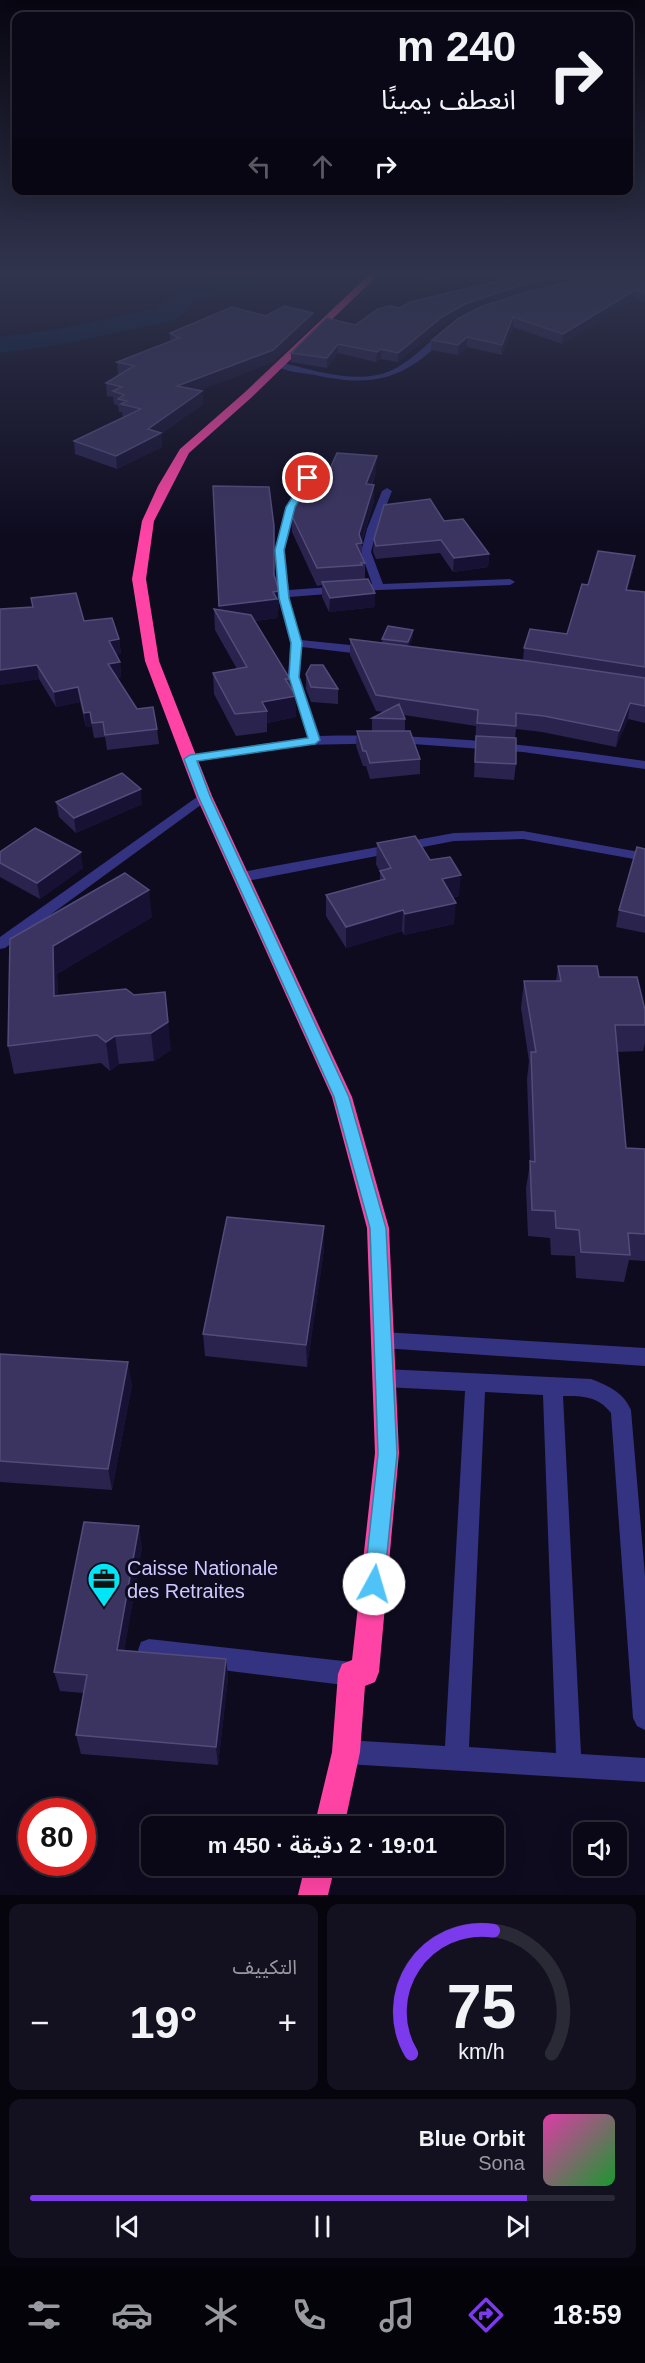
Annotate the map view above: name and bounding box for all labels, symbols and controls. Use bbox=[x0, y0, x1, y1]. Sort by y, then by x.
text: 240 m bbox=[397, 23, 516, 70]
icon: right bbox=[537, 36, 615, 114]
text: انعطف يمينًا bbox=[381, 85, 516, 115]
icon: left bbox=[243, 150, 276, 183]
icon: ahead bbox=[306, 150, 339, 183]
icon: right bbox=[369, 150, 402, 183]
pin bbox=[282, 452, 333, 503]
icon: arrive bbox=[291, 461, 324, 494]
position arrow bbox=[342, 1552, 406, 1616]
place label: Caisse Nationale des Retraites bbox=[127, 1557, 278, 1602]
office icon: Caisse Nationale des Retraites bbox=[86, 1561, 122, 1608]
speed limit sign: 80 bbox=[18, 1798, 96, 1876]
map controls bbox=[573, 1822, 627, 1876]
button: sound bbox=[573, 1822, 627, 1876]
text: 19:01 · 2 دقيقة · 450 m bbox=[208, 1833, 437, 1858]
text: التكييف bbox=[233, 1956, 297, 1978]
text: 75 bbox=[447, 1972, 516, 2041]
text: 19° bbox=[129, 1997, 198, 2048]
text: − bbox=[30, 2004, 49, 2041]
text: + bbox=[278, 2004, 297, 2041]
text: km/h bbox=[458, 2040, 505, 2064]
text: Blue Orbit bbox=[419, 2126, 525, 2151]
text: Sona bbox=[478, 2152, 525, 2174]
icon: previous bbox=[111, 2210, 144, 2243]
icon: pause bbox=[306, 2210, 339, 2243]
icon: next bbox=[501, 2210, 534, 2243]
icon: filters bbox=[23, 2294, 65, 2336]
icon: car bbox=[111, 2294, 153, 2336]
icon: climate bbox=[200, 2294, 242, 2336]
icon: phone bbox=[288, 2294, 330, 2336]
icon: music bbox=[376, 2294, 418, 2336]
icon: directions bbox=[465, 2294, 507, 2336]
text: 18:59 bbox=[553, 2300, 622, 2330]

